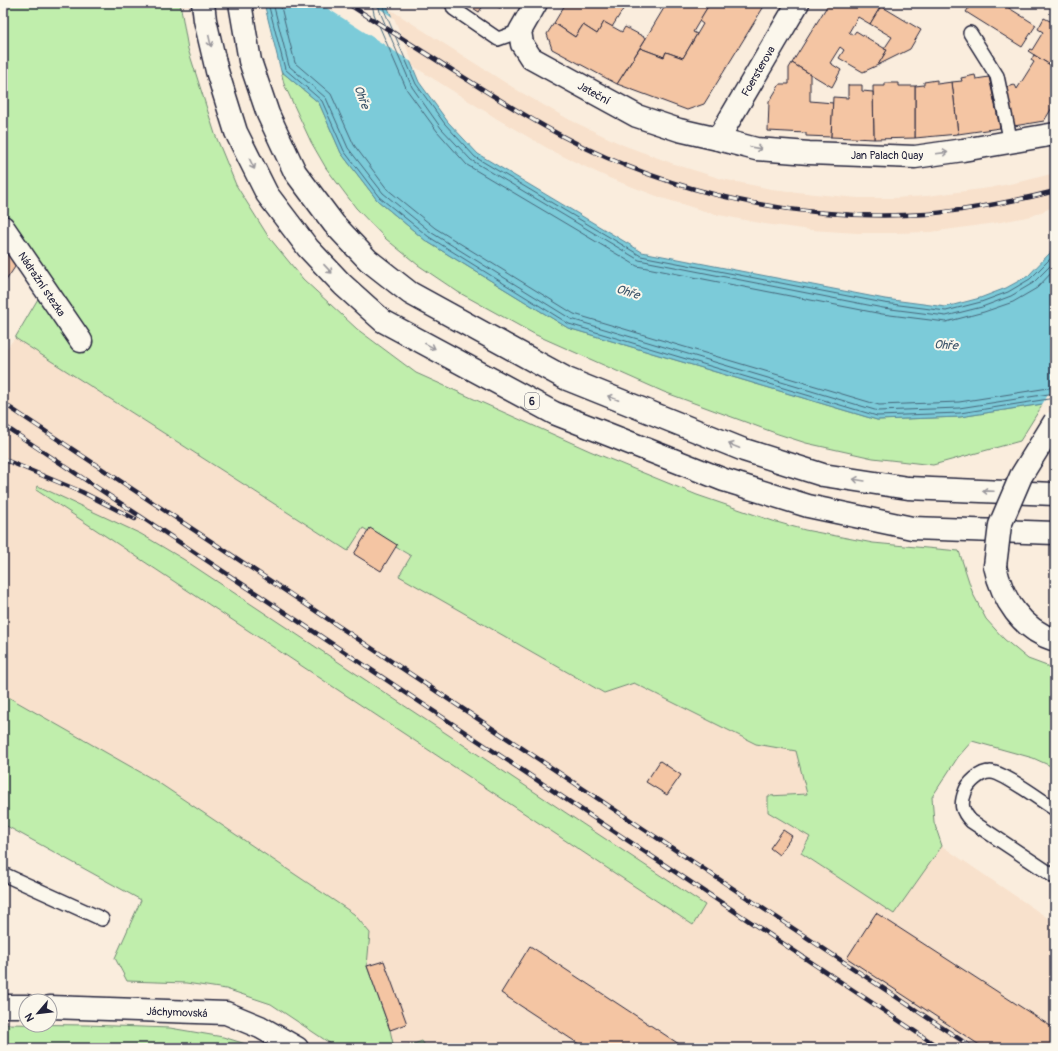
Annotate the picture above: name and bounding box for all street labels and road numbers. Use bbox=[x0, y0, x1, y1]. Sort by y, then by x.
street label: Foersterova bbox=[739, 44, 778, 99]
street label: Jateční bbox=[575, 79, 612, 108]
street label: Jan Palach Quay bbox=[851, 149, 923, 162]
street label: Nádražní stezka bbox=[15, 250, 68, 319]
road number: 6 bbox=[525, 393, 539, 409]
street label: Jáchymovská bbox=[146, 1005, 208, 1020]

